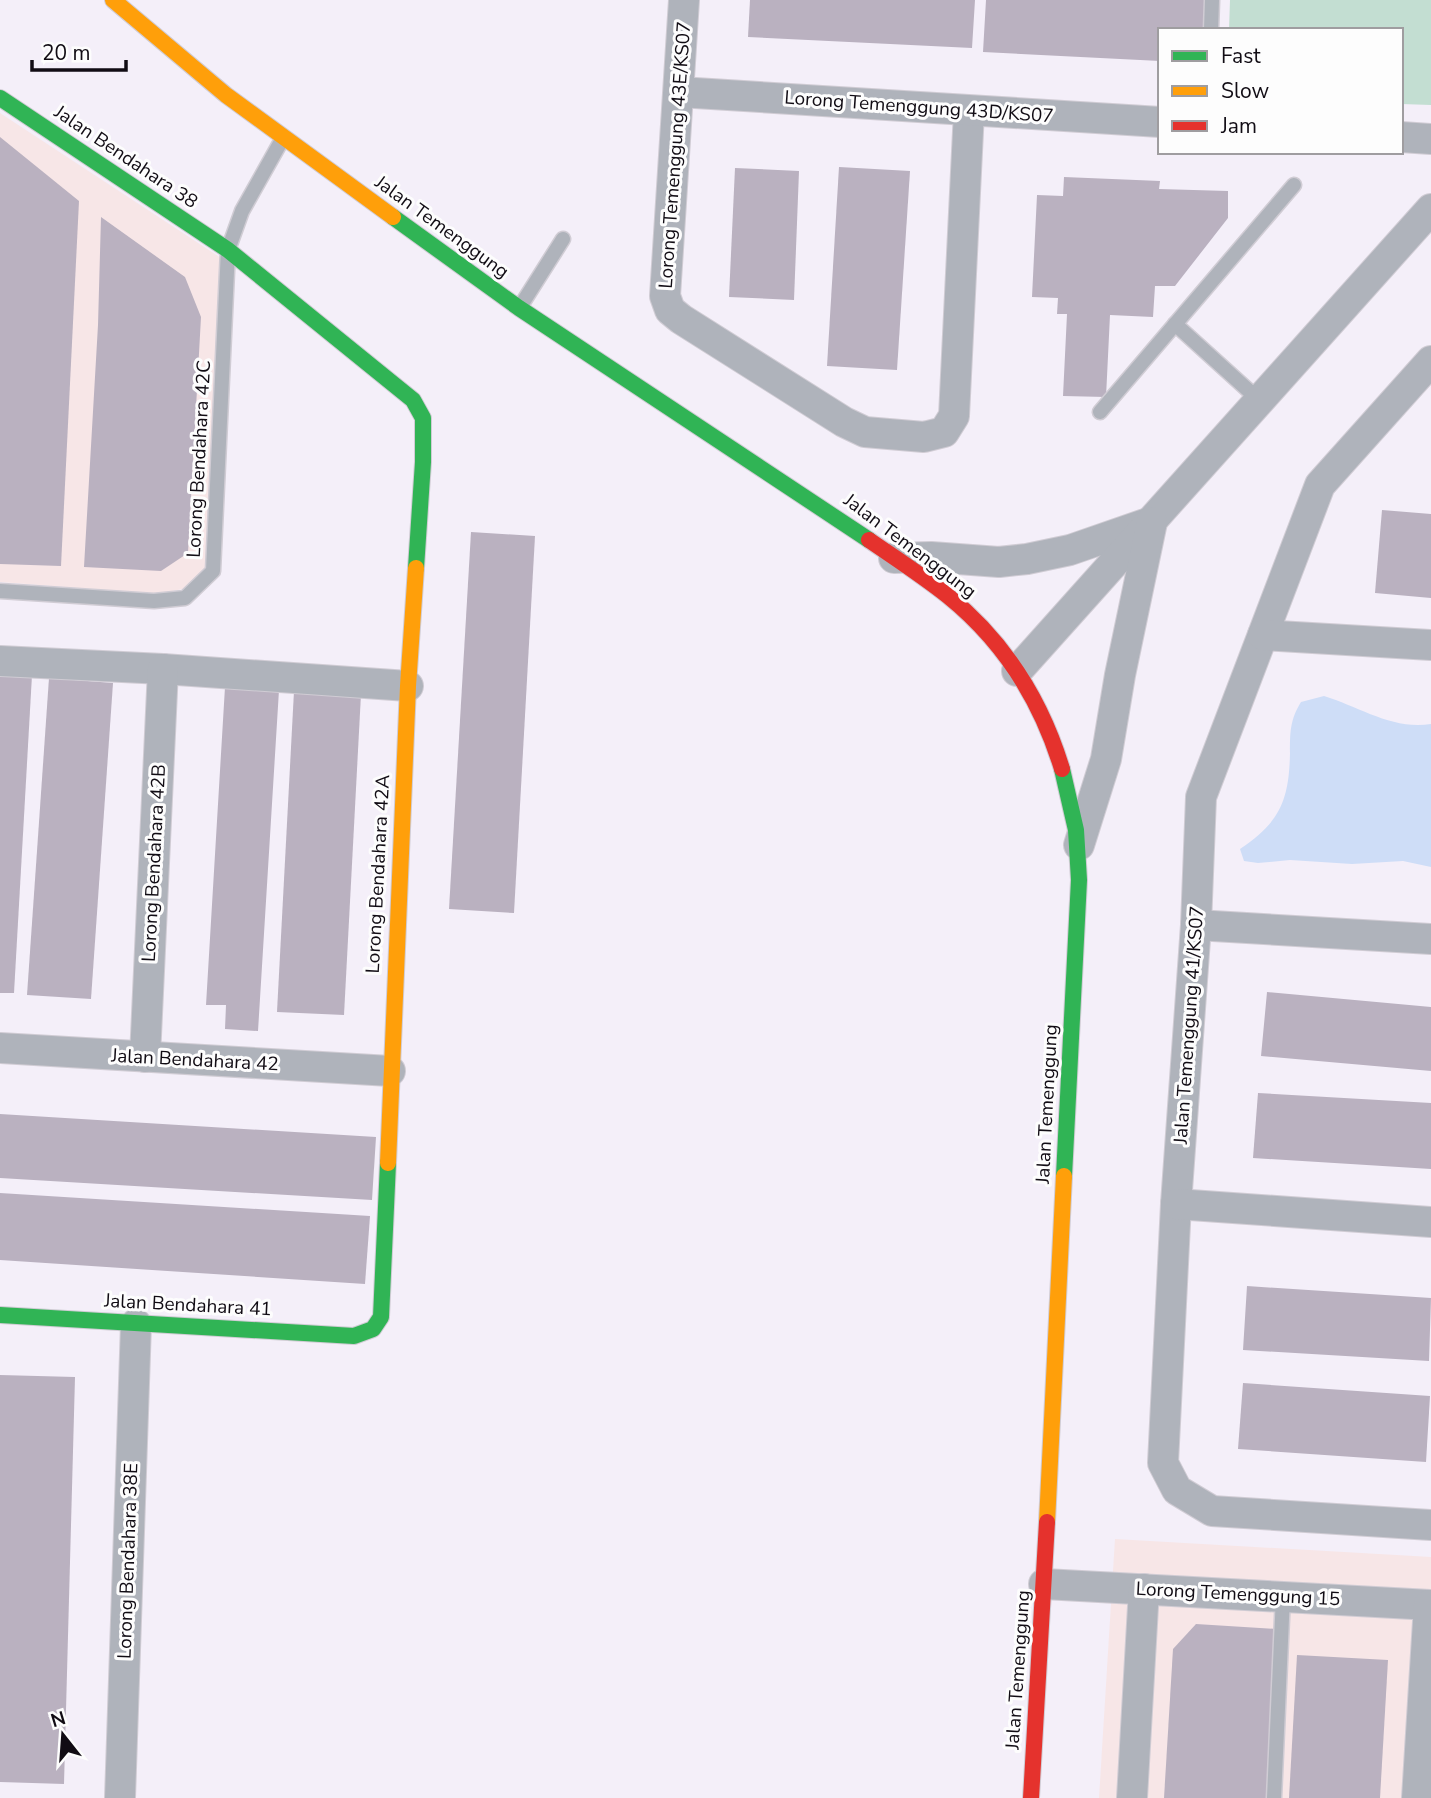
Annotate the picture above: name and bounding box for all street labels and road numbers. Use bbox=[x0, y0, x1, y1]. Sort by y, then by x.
street label: Lorong Temenggung 43E/KS07 bbox=[653, 21, 697, 289]
street label: Lorong Temenggung 43D/KS07 bbox=[784, 85, 1054, 129]
street label: Jalan Bendahara 38 bbox=[48, 99, 203, 215]
street label: Jalan Temenggung bbox=[369, 169, 514, 284]
street label: Lorong Bendahara 42C bbox=[181, 360, 217, 558]
street label: Jalan Temenggung bbox=[838, 487, 982, 604]
street label: Lorong Bendahara 42B bbox=[136, 764, 172, 962]
street label: Lorong Bendahara 42A bbox=[360, 774, 396, 974]
street label: Jalan Temenggung 41/KS07 bbox=[1168, 905, 1210, 1146]
street label: Jalan Temenggung bbox=[1030, 1024, 1064, 1185]
street label: Jalan Bendahara 42 bbox=[110, 1043, 279, 1077]
street label: Jalan Bendahara 41 bbox=[103, 1288, 272, 1322]
street label: Lorong Bendahara 38E bbox=[112, 1463, 144, 1659]
street label: Lorong Temenggung 15 bbox=[1135, 1576, 1341, 1612]
street label: Jalan Temenggung bbox=[999, 1589, 1037, 1752]

